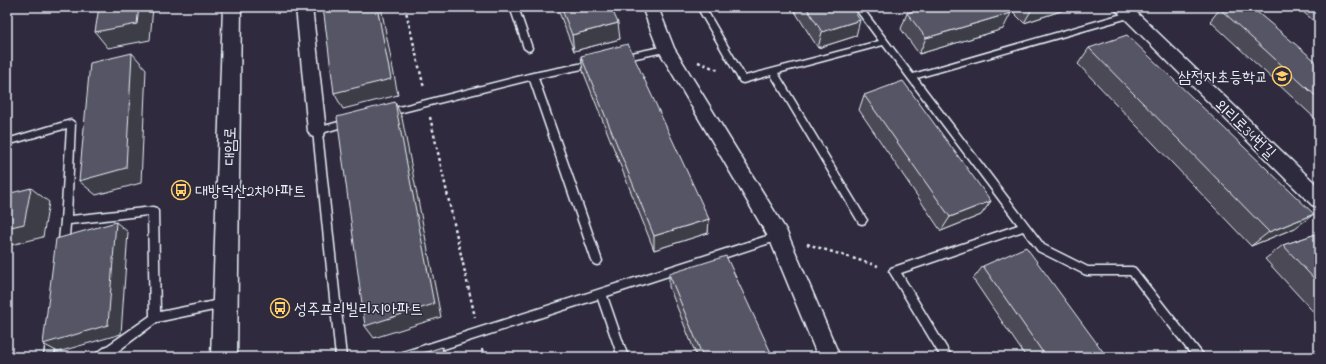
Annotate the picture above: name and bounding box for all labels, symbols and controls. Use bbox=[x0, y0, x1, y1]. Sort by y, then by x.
school or university icon: 삼정자초등학교 bbox=[1271, 65, 1293, 87]
place label: 삼정자초등학교 bbox=[1178, 66, 1268, 90]
street label: 외리로34번길 bbox=[1208, 94, 1281, 165]
street label: 대암로 bbox=[219, 127, 243, 166]
bus stop icon: 대방덕산2차아파트 bbox=[170, 179, 192, 201]
place label: 대방덕산2차아파트 bbox=[195, 180, 306, 204]
bus stop icon: 성주프리빌리지아파트 bbox=[269, 297, 291, 319]
place label: 성주프리빌리지아파트 bbox=[294, 298, 423, 322]

